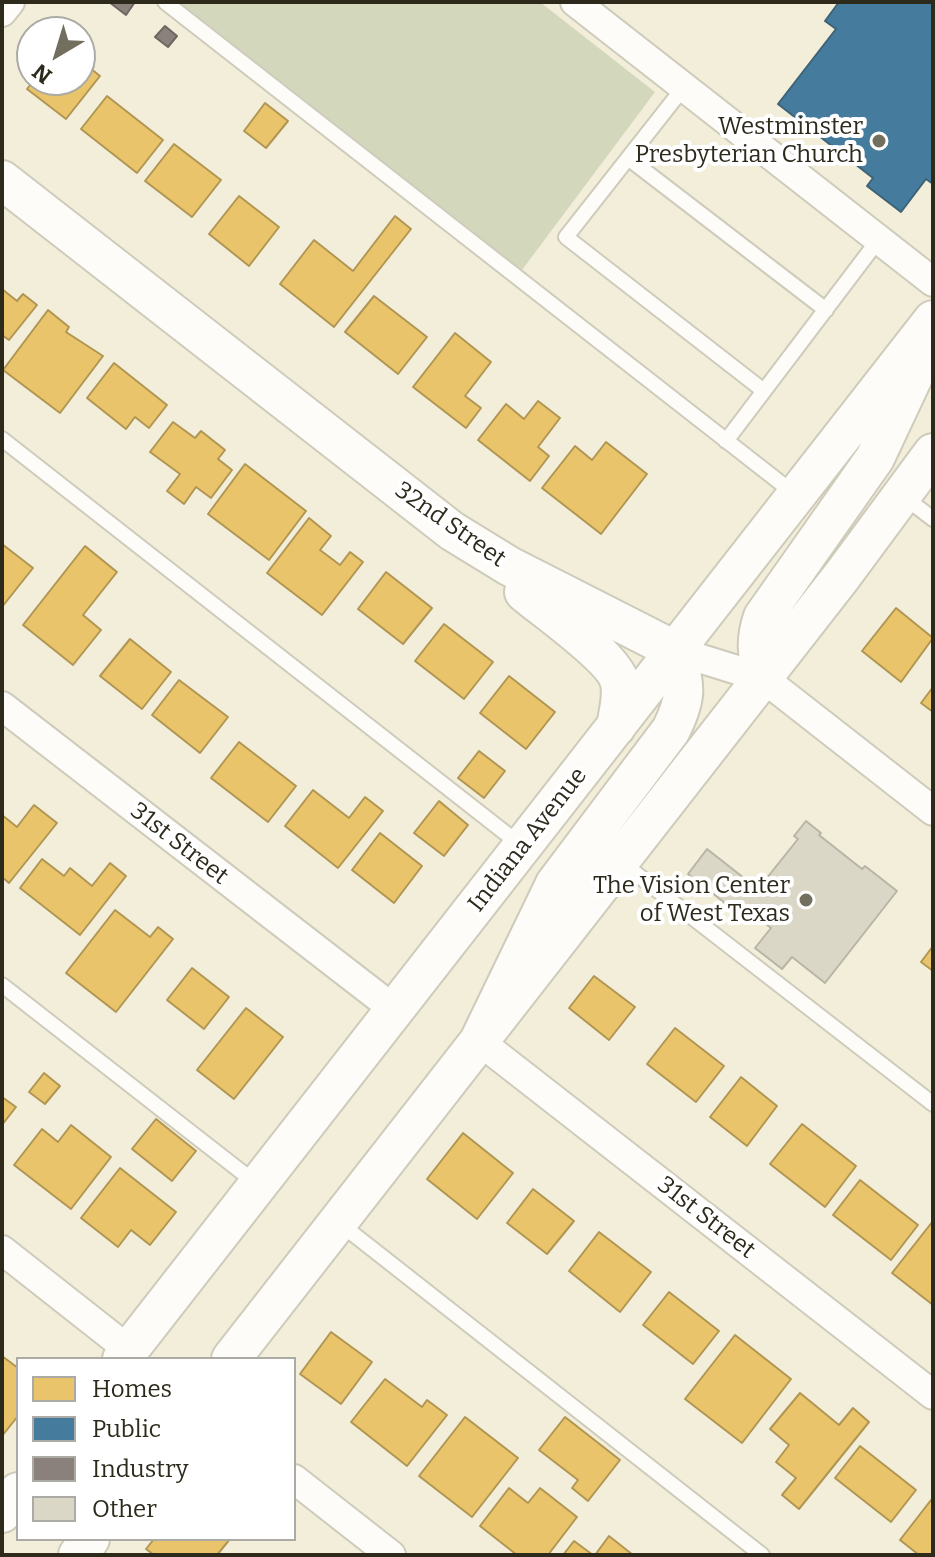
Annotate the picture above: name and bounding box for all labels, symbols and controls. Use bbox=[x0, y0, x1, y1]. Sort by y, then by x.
north arrow bbox=[16, 16, 96, 96]
text: N bbox=[27, 58, 57, 90]
place label: Westminster Presbyterian Church bbox=[635, 113, 863, 169]
marker: Westminster Presbyterian Church bbox=[870, 132, 888, 150]
street label: 32nd Street bbox=[389, 476, 511, 574]
street label: Indiana Avenue bbox=[463, 762, 593, 918]
street label: 31st Street bbox=[124, 797, 234, 891]
place label: The Vision Center of West Texas bbox=[593, 872, 790, 928]
marker: The Vision Center of West Texas bbox=[797, 891, 815, 909]
street label: 31st Street bbox=[651, 1171, 761, 1265]
legend bbox=[16, 1357, 296, 1541]
text: Homes bbox=[92, 1375, 172, 1403]
text: Public bbox=[92, 1415, 161, 1443]
text: Industry bbox=[92, 1455, 189, 1483]
text: Other bbox=[92, 1495, 157, 1523]

